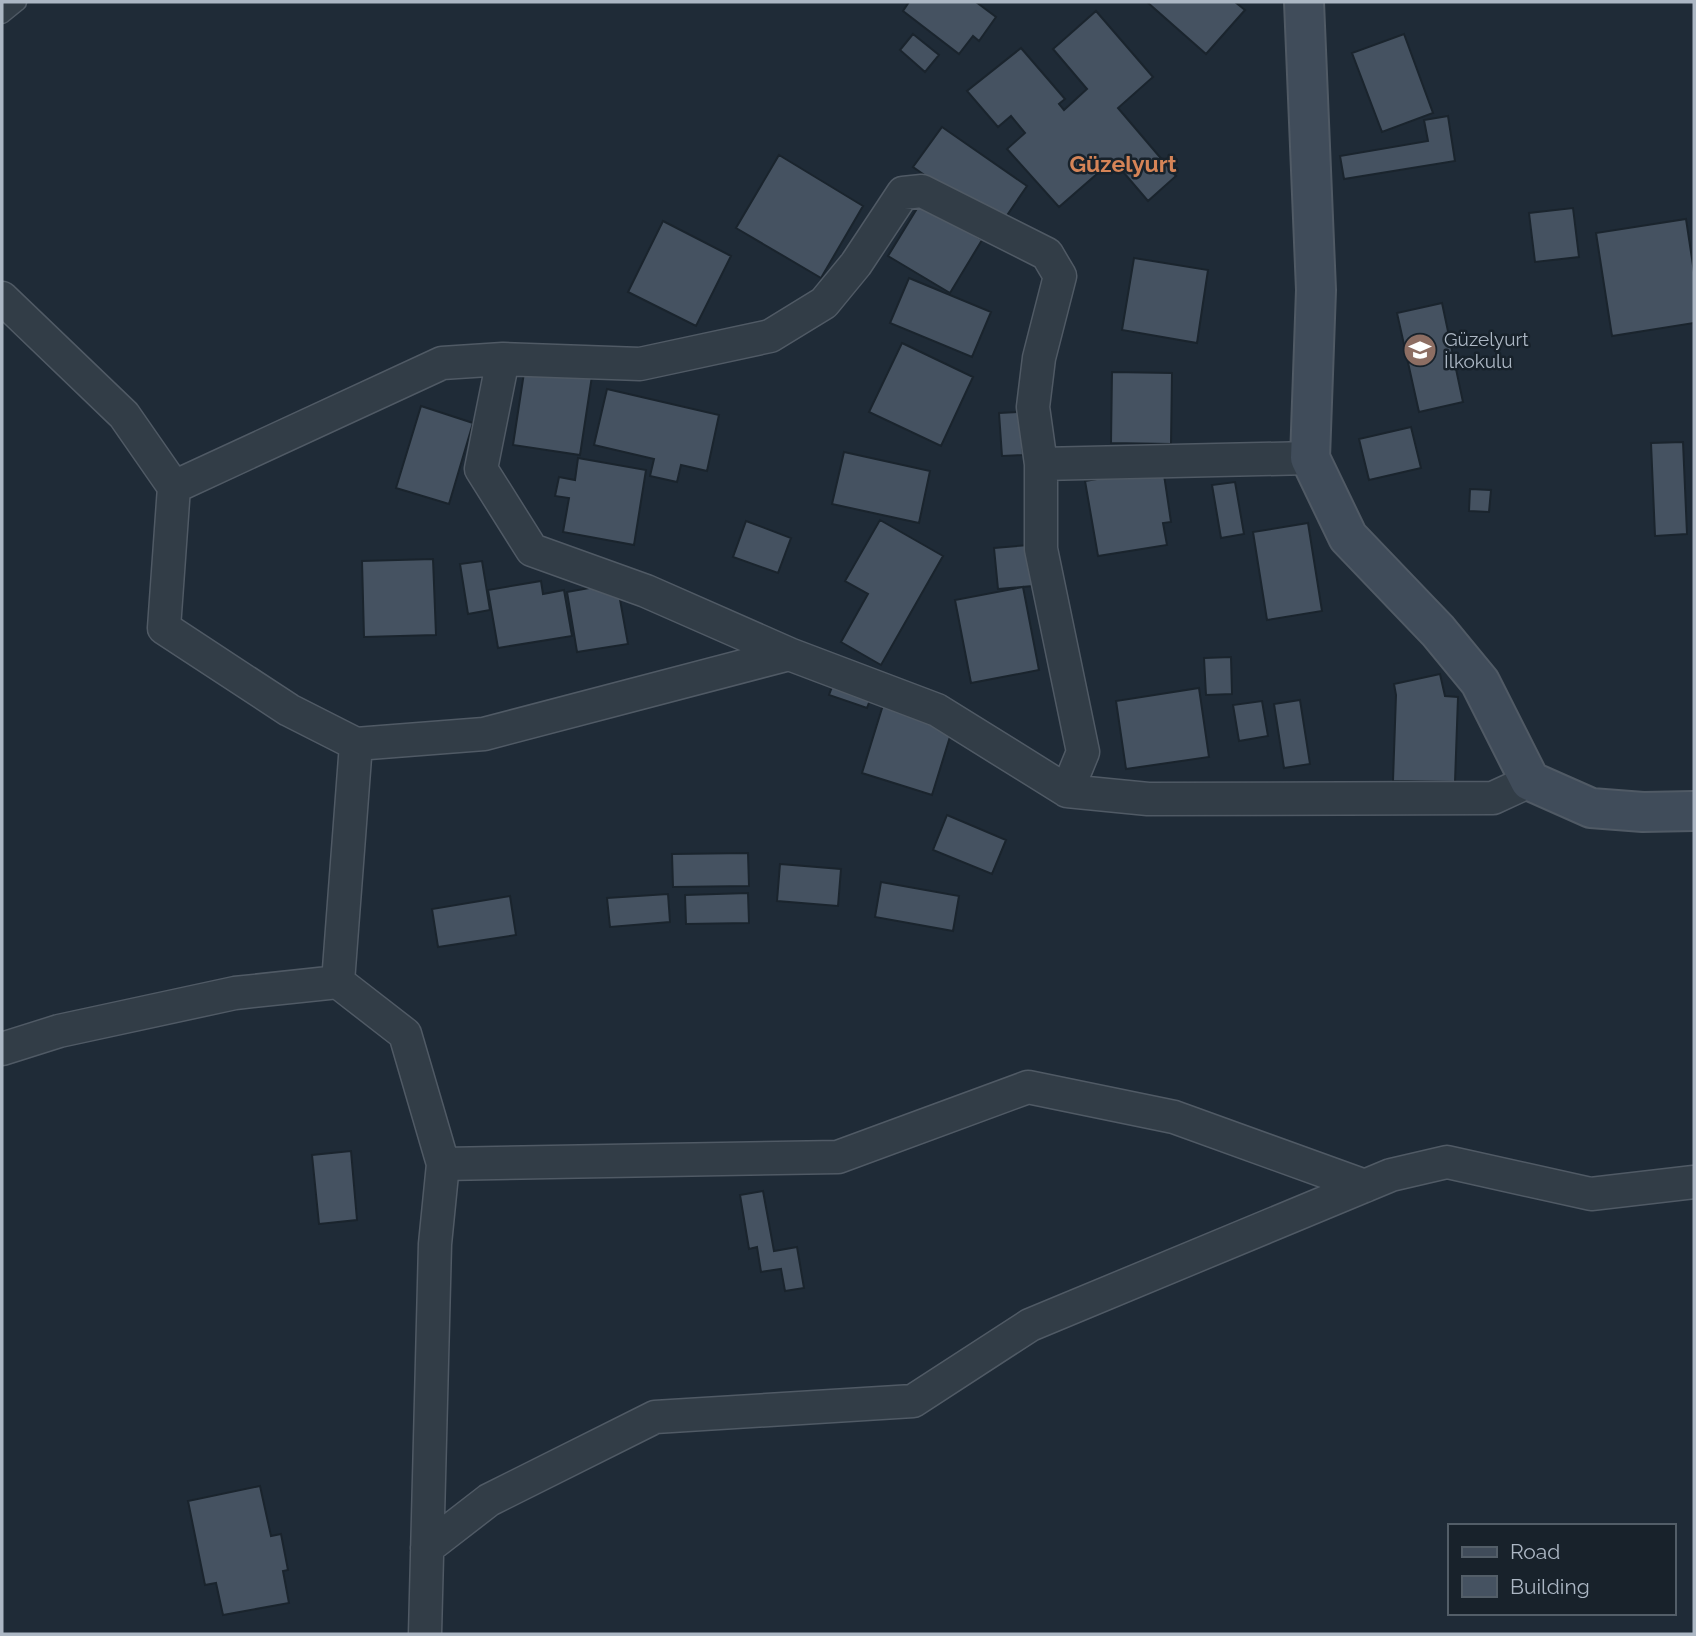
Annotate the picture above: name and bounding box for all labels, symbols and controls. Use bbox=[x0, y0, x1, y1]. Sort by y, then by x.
district label: Güzelyurt bbox=[1069, 150, 1177, 177]
place label: Güzelyurt İlkokulu bbox=[1444, 328, 1529, 372]
school or university icon: Güzelyurt İlkokulu bbox=[1401, 331, 1439, 369]
legend bbox=[1448, 1524, 1675, 1615]
text: Road bbox=[1510, 1539, 1560, 1564]
text: Building bbox=[1510, 1574, 1590, 1599]

